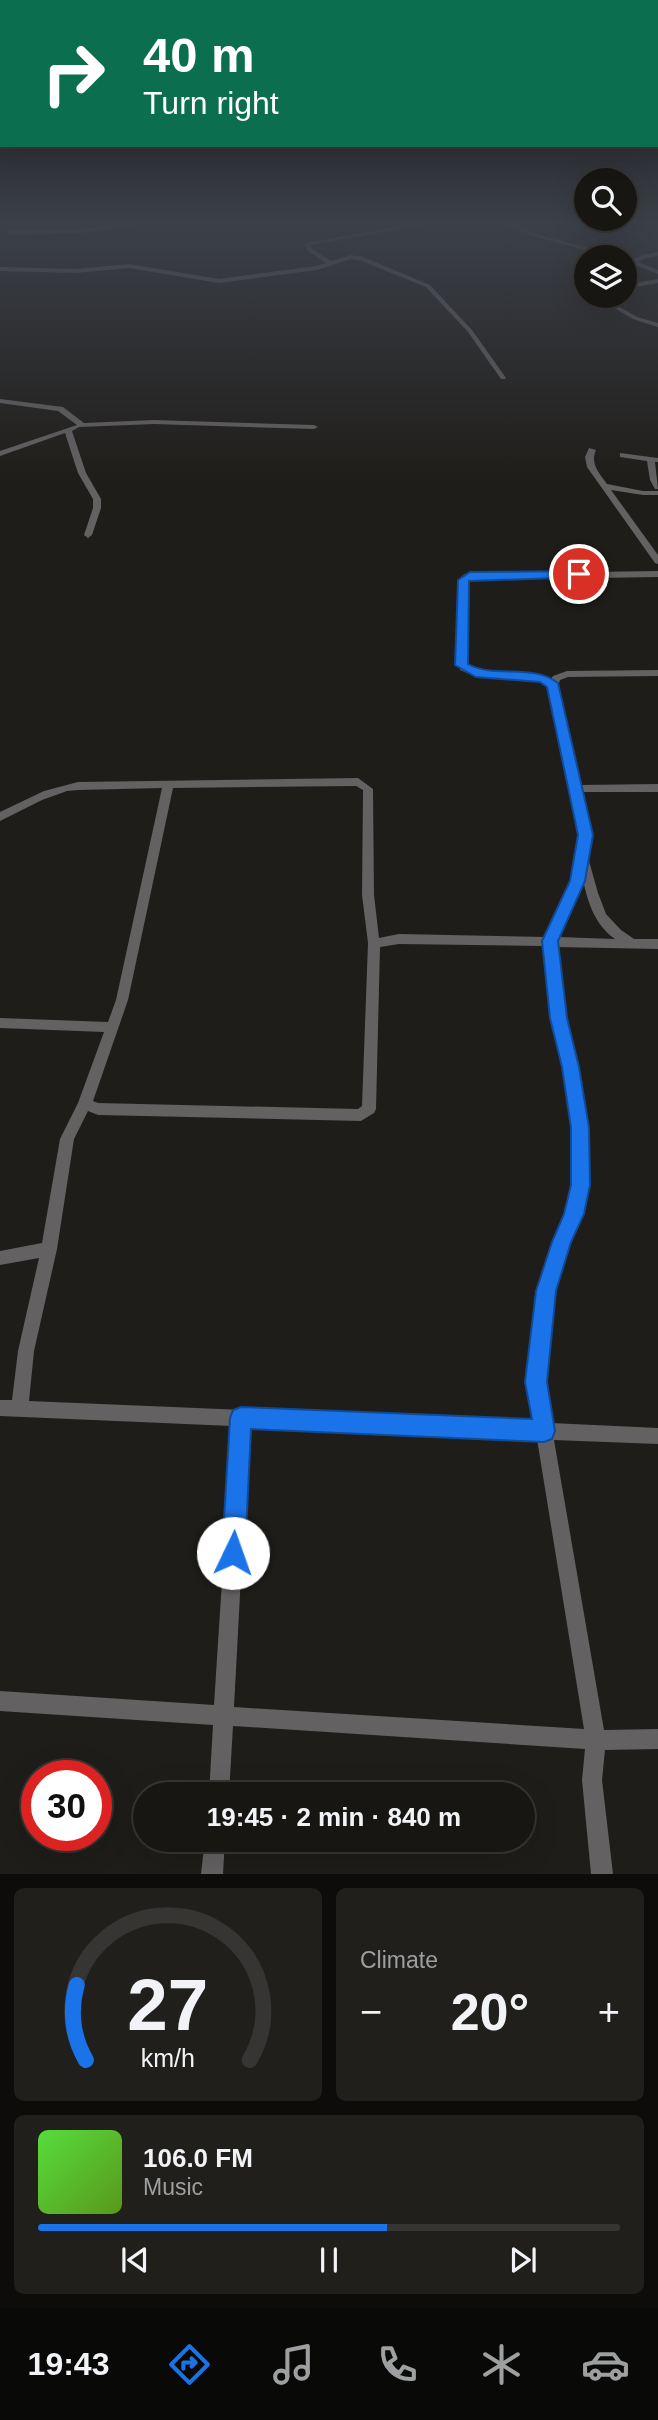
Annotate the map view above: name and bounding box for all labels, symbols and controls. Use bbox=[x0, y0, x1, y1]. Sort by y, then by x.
icon: right bbox=[28, 28, 119, 119]
text: 40 m bbox=[143, 28, 255, 82]
text: Turn right bbox=[143, 85, 279, 121]
map controls bbox=[574, 168, 637, 308]
button: search bbox=[574, 168, 637, 231]
button: layers bbox=[574, 245, 637, 308]
pin bbox=[549, 544, 609, 604]
icon: arrive bbox=[560, 555, 598, 593]
position arrow bbox=[196, 1516, 270, 1590]
speed limit sign: 30 bbox=[21, 1760, 112, 1851]
text: 19:45 · 2 min · 840 m bbox=[207, 1802, 461, 1832]
text: Climate bbox=[360, 1947, 438, 1973]
text: 27 bbox=[128, 1965, 208, 2046]
text: 20° bbox=[451, 1983, 529, 2041]
text: − bbox=[360, 1991, 382, 2033]
text: + bbox=[598, 1991, 620, 2033]
text: km/h bbox=[141, 2044, 195, 2072]
text: 106.0 FM bbox=[143, 2143, 253, 2173]
text: Music bbox=[143, 2174, 203, 2200]
icon: previous bbox=[116, 2241, 154, 2279]
icon: pause bbox=[310, 2241, 348, 2279]
icon: next bbox=[504, 2241, 542, 2279]
icon: directions bbox=[165, 2340, 214, 2389]
icon: music bbox=[269, 2340, 318, 2389]
icon: phone bbox=[373, 2340, 422, 2389]
icon: climate bbox=[477, 2340, 526, 2389]
icon: car bbox=[581, 2340, 630, 2389]
text: 19:43 bbox=[28, 2346, 109, 2382]

